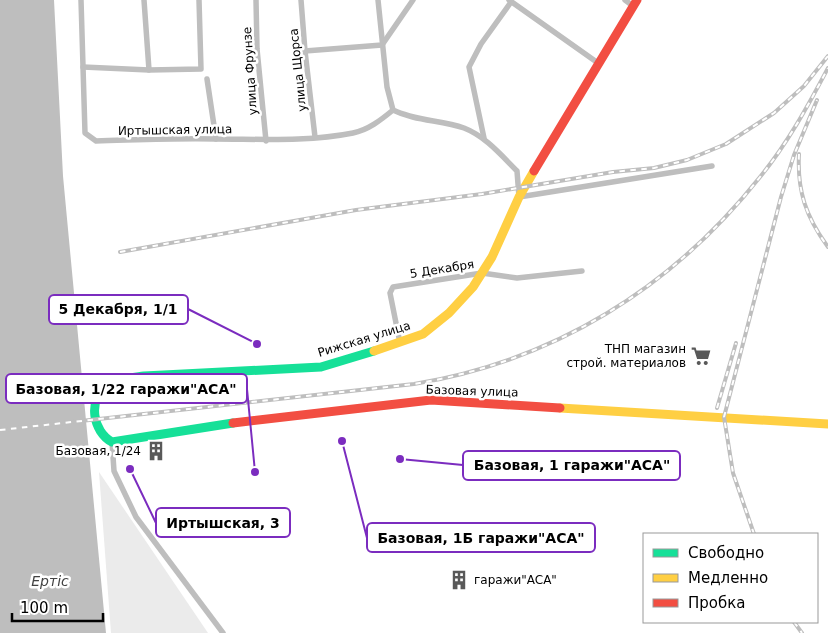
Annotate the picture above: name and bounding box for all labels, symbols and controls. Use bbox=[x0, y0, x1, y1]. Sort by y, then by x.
street label: улица Фрунзе bbox=[240, 26, 260, 116]
street label: улица Щорса bbox=[287, 28, 309, 112]
street label: Иртышская улица bbox=[118, 122, 232, 138]
street label: 5 Декабря bbox=[409, 257, 475, 281]
callout: 5 Декабря, 1/1 bbox=[49, 295, 188, 324]
text: 5 Декабря, 1/1 bbox=[58, 301, 178, 317]
street label: Рижская улица bbox=[316, 318, 412, 360]
place label: ТНП магазин строй. материалов bbox=[566, 342, 686, 370]
supermarket icon: ТНП магазин строй. материалов bbox=[690, 345, 712, 367]
callout: Базовая, 1/22 гаражи"ACА" bbox=[6, 374, 247, 403]
text: Базовая, 1/22 гаражи"ACА" bbox=[15, 381, 237, 397]
street label: Базовая улица bbox=[425, 382, 519, 400]
building icon: Базовая, 1/24 bbox=[145, 440, 167, 462]
place label: Базовая, 1/24 bbox=[55, 444, 141, 458]
callout: Базовая, 1 гаражи"ACА" bbox=[463, 451, 680, 480]
text: Базовая, 1 гаражи"ACА" bbox=[474, 457, 670, 473]
callout: Иртышская, 3 bbox=[156, 508, 290, 537]
text: Иртышская, 3 bbox=[166, 515, 280, 531]
callout: Базовая, 1Б гаражи"ACА" bbox=[367, 523, 595, 552]
text: Базовая, 1Б гаражи"ACА" bbox=[377, 530, 585, 546]
legend bbox=[643, 533, 818, 623]
text: Свободно bbox=[688, 544, 764, 562]
building icon: гаражи"ACА" bbox=[448, 569, 470, 591]
text: Медленно bbox=[688, 569, 768, 587]
water label: Ертіс bbox=[31, 573, 69, 589]
place label: гаражи"ACА" bbox=[474, 573, 557, 587]
scale bar bbox=[12, 590, 104, 622]
text: Пробка bbox=[688, 594, 745, 612]
text: 100 m bbox=[20, 599, 68, 617]

